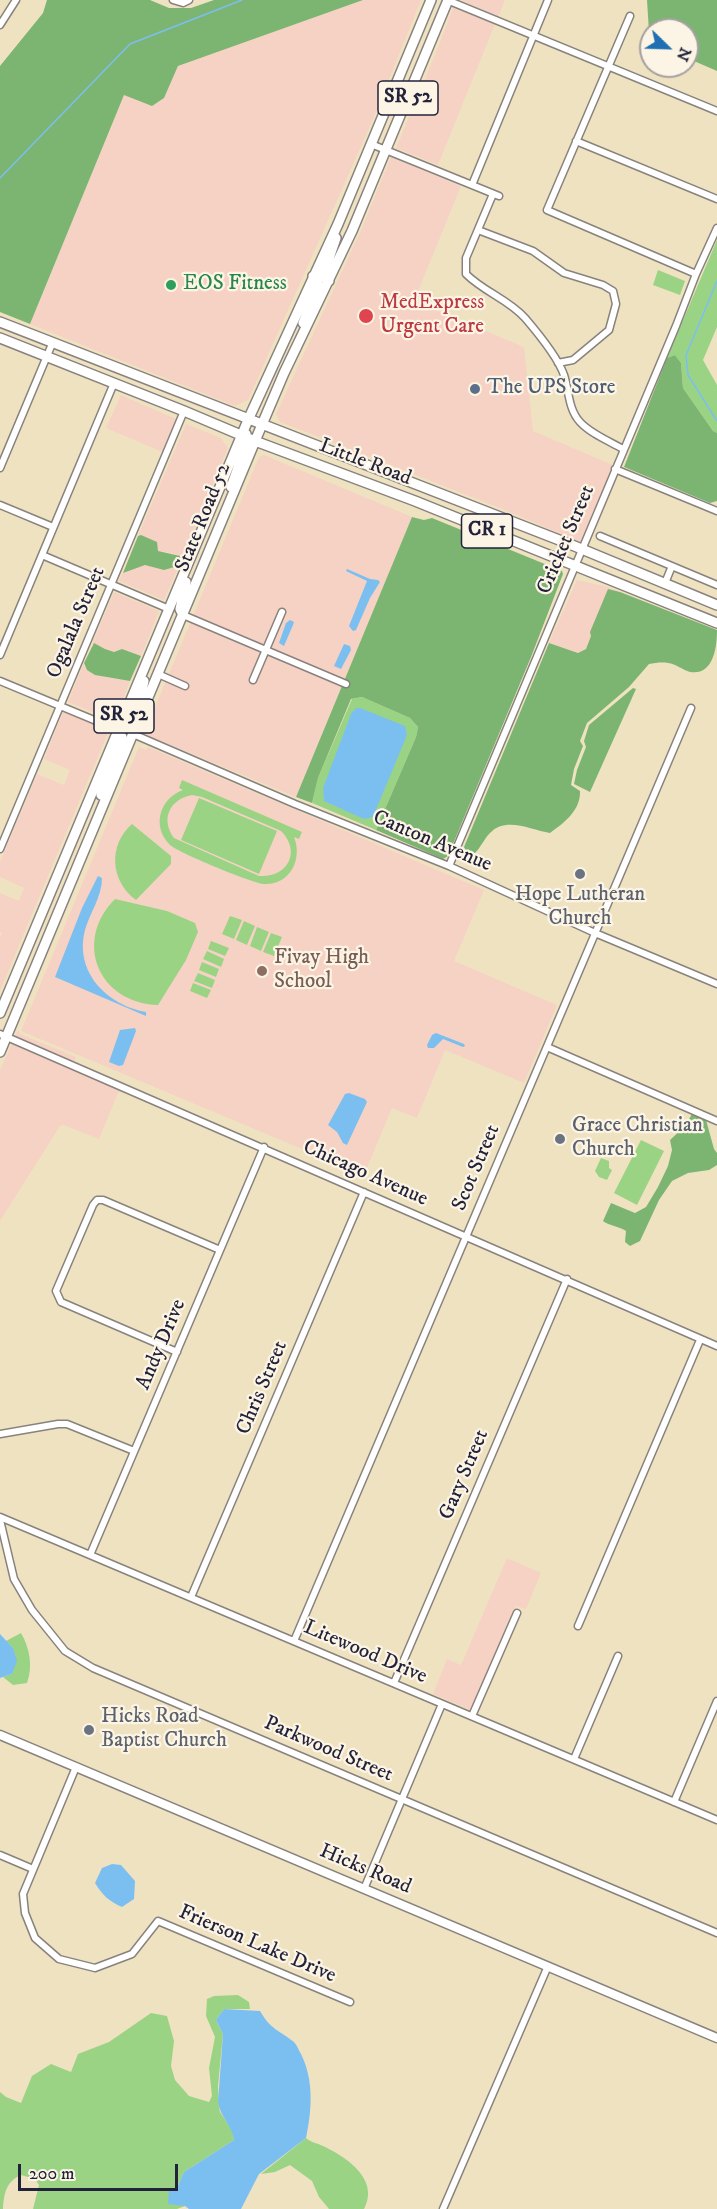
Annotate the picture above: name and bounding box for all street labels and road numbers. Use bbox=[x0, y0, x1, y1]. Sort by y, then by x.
road number: SR 52 bbox=[378, 81, 438, 115]
street label: Little Road bbox=[315, 434, 415, 492]
street label: State Road 52 bbox=[171, 460, 237, 576]
street label: Cricket Street bbox=[533, 482, 601, 598]
road number: CR 1 bbox=[462, 514, 512, 548]
street label: Ogalala Street bbox=[42, 563, 112, 683]
road number: SR 52 bbox=[94, 699, 154, 733]
street label: Canton Avenue bbox=[369, 806, 495, 878]
street label: Scot Street bbox=[448, 1121, 506, 1215]
street label: Chicago Avenue bbox=[299, 1135, 431, 1213]
street label: Andy Drive bbox=[132, 1296, 192, 1394]
street label: Chris Street bbox=[232, 1337, 294, 1439]
street label: Gary Street bbox=[435, 1426, 495, 1524]
street label: Litewood Drive bbox=[300, 1616, 430, 1690]
street label: Parkwood Street bbox=[260, 1711, 396, 1789]
street label: Hicks Road bbox=[315, 1839, 415, 1901]
street label: Frierson Lake Drive bbox=[175, 1900, 339, 1990]

